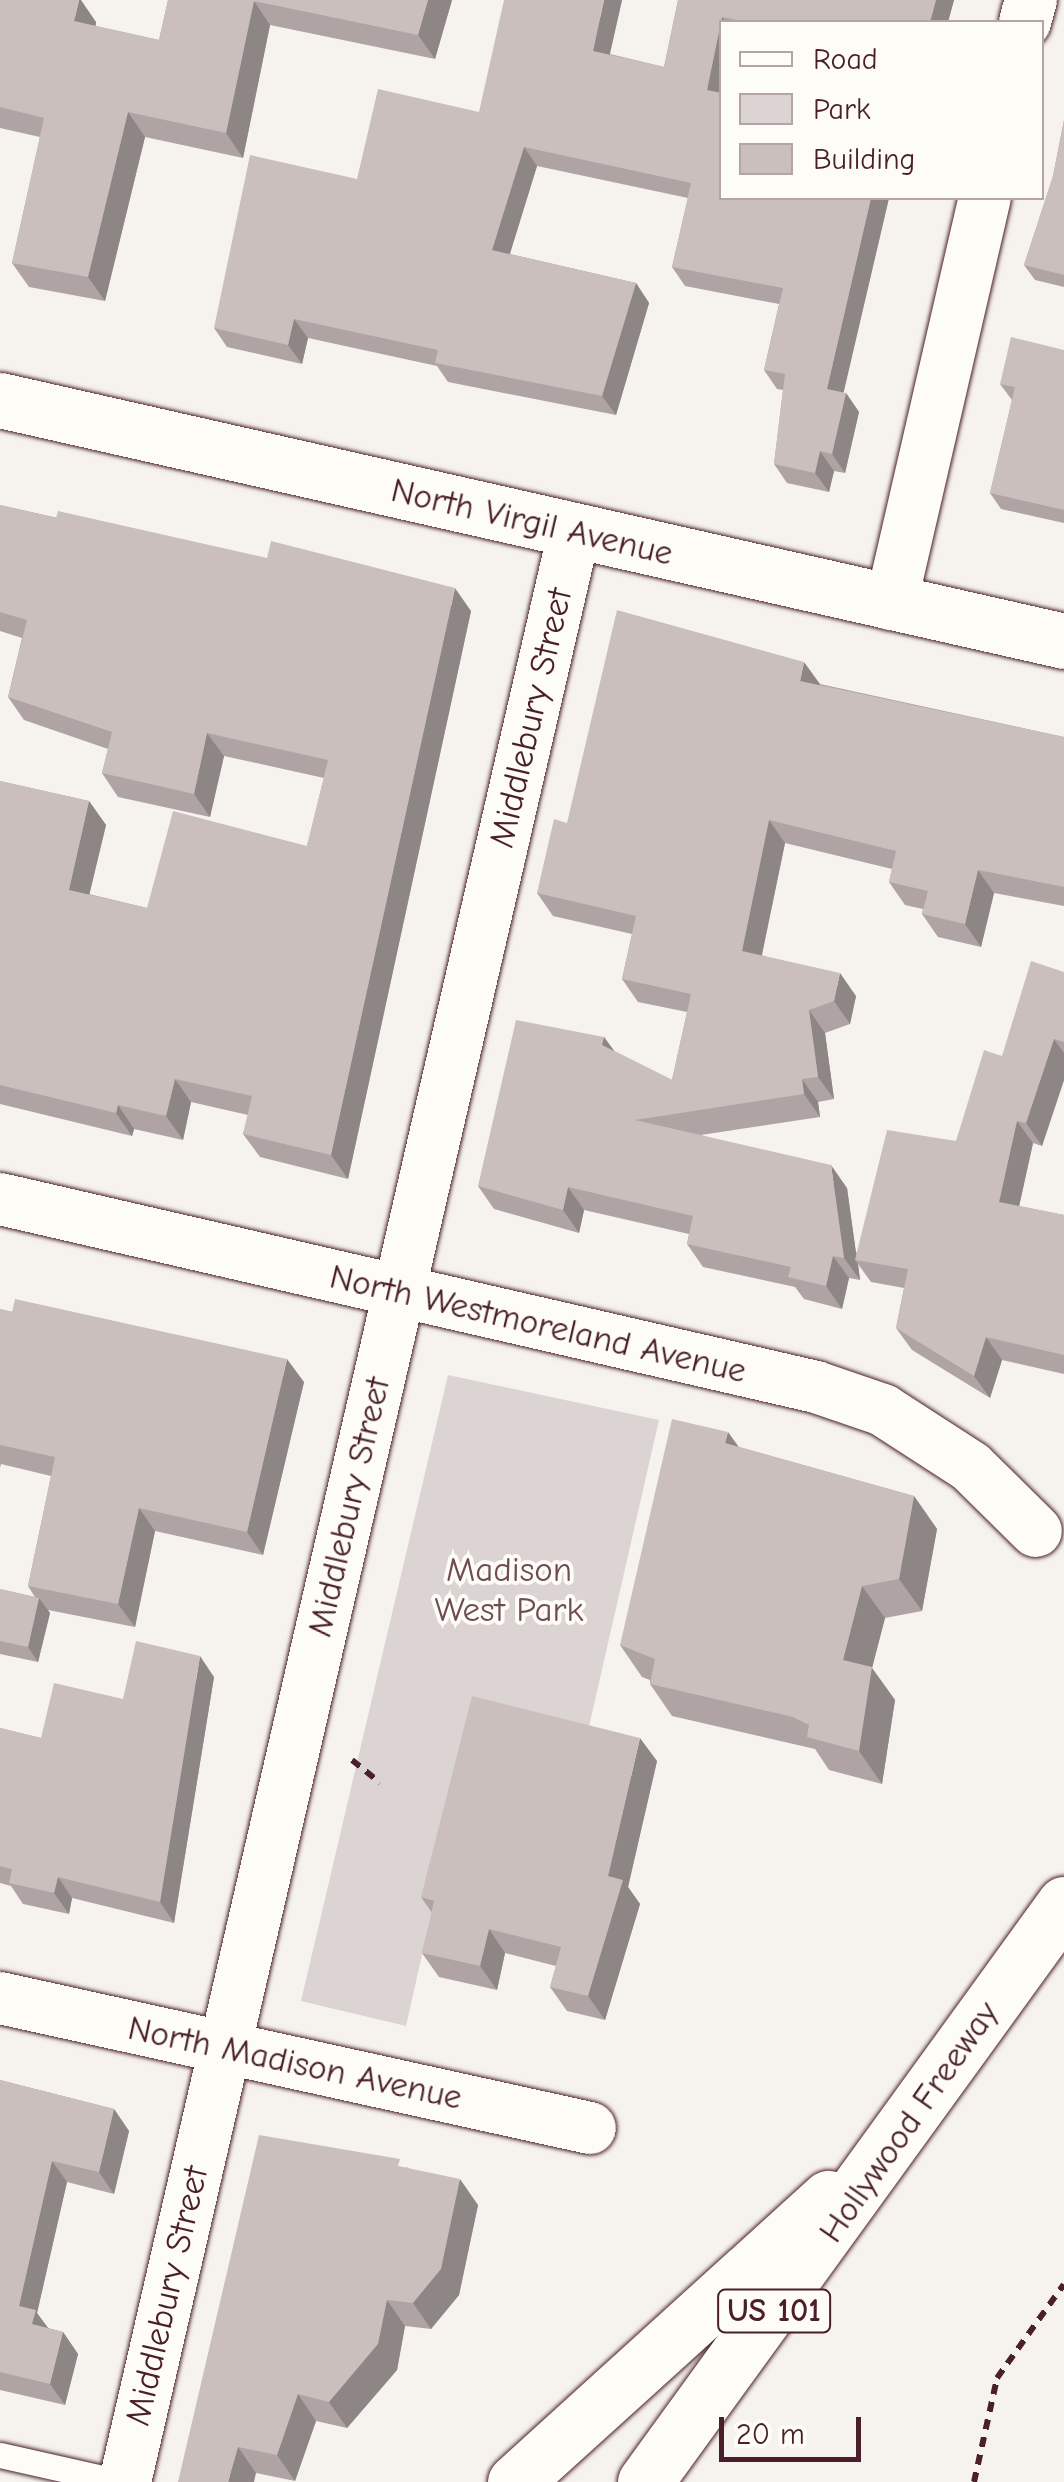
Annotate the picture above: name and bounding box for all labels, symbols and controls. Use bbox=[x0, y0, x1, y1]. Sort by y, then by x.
legend bbox=[719, 20, 1044, 200]
text: Road bbox=[813, 42, 878, 77]
text: Park bbox=[813, 92, 870, 127]
text: Building bbox=[813, 142, 916, 177]
street label: North Virgil Avenue bbox=[387, 469, 677, 575]
street label: Middlebury Street bbox=[481, 584, 581, 852]
street label: North Westmoreland Avenue bbox=[326, 1256, 750, 1392]
street label: Middlebury Street bbox=[299, 1373, 399, 1641]
park label: Madison West Park bbox=[435, 1549, 583, 1631]
street label: Hollywood Freeway bbox=[810, 1993, 1008, 2251]
street label: North Madison Avenue bbox=[124, 2007, 466, 2119]
street label: Middlebury Street bbox=[117, 2162, 217, 2430]
road number: US 101 bbox=[716, 2284, 832, 2338]
scale bar bbox=[724, 2397, 866, 2459]
text: 20 m bbox=[736, 2417, 805, 2452]

